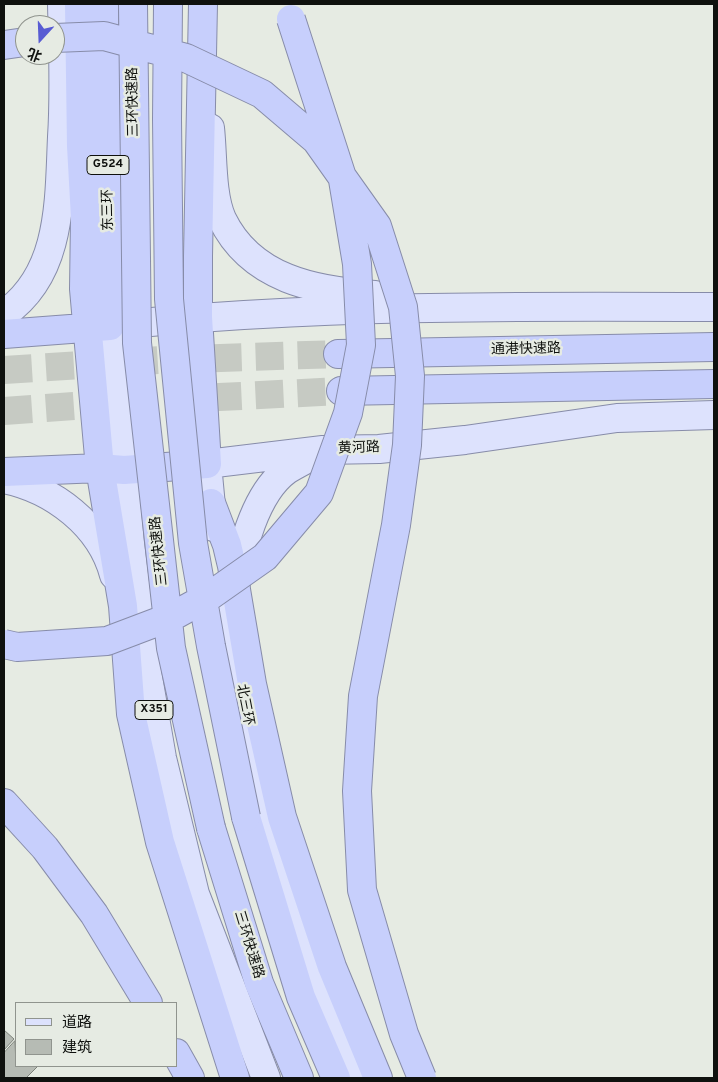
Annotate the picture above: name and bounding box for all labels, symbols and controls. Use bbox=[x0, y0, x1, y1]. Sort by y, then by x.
north arrow bbox=[15, 15, 65, 65]
text: 北 bbox=[26, 43, 45, 64]
street label: 三环快速路 bbox=[125, 67, 143, 137]
road number: G524 bbox=[87, 156, 129, 174]
street label: 东三环 bbox=[100, 189, 118, 231]
street label: 通港快速路 bbox=[491, 341, 561, 359]
street label: 黄河路 bbox=[338, 440, 380, 458]
street label: 三环快速路 bbox=[148, 515, 172, 587]
street label: 北三环 bbox=[232, 683, 256, 727]
road number: X351 bbox=[135, 700, 173, 720]
street label: 三环快速路 bbox=[230, 909, 266, 981]
legend bbox=[15, 1002, 178, 1067]
text: 道路 bbox=[62, 1014, 92, 1033]
text: 建筑 bbox=[62, 1039, 92, 1058]

